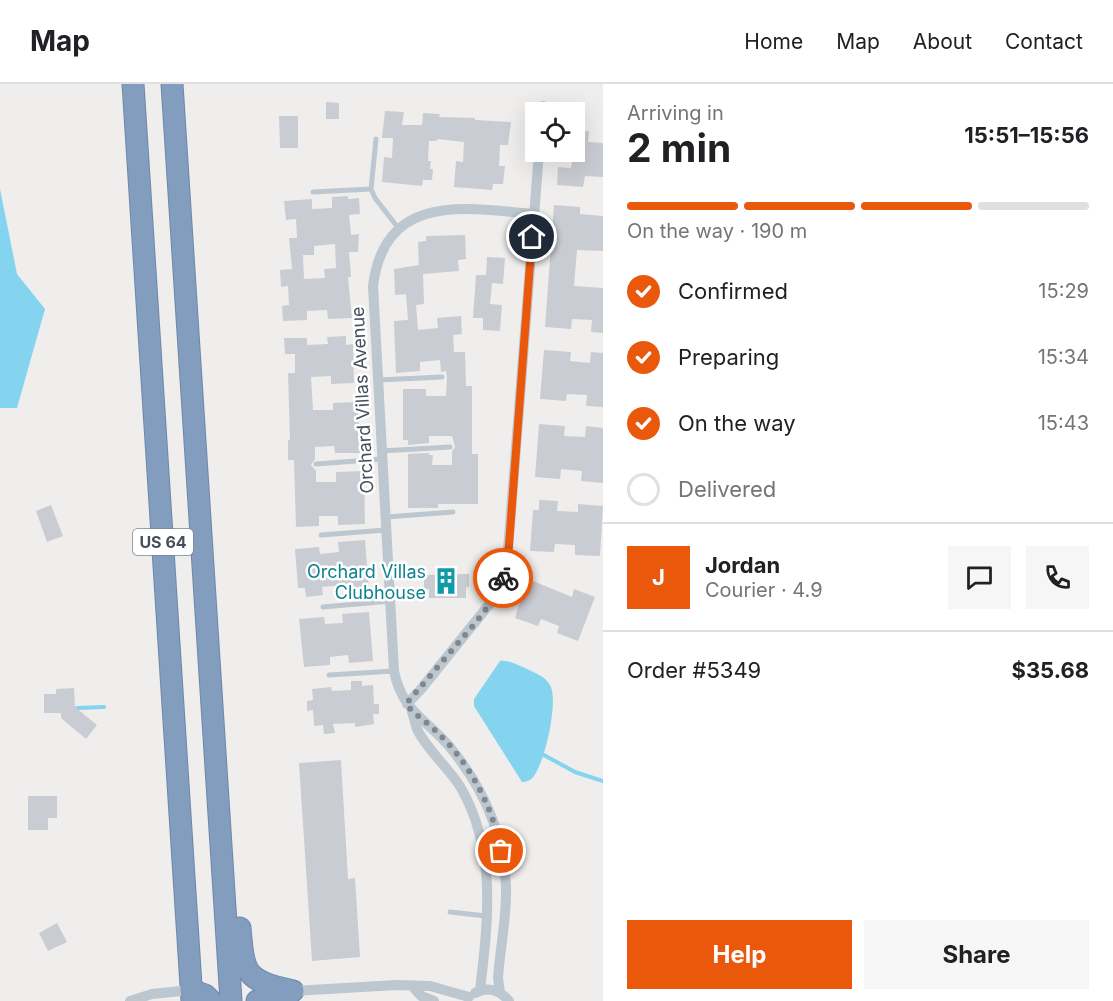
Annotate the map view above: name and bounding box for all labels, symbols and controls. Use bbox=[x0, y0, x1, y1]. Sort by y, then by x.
text: Map bbox=[30, 24, 90, 58]
text: Home bbox=[744, 29, 803, 54]
text: Map bbox=[836, 29, 880, 54]
text: About bbox=[913, 29, 972, 54]
text: Contact bbox=[1005, 29, 1083, 54]
text: Arriving in bbox=[627, 101, 724, 125]
map controls bbox=[525, 102, 585, 162]
button: locate bbox=[525, 102, 585, 162]
text: 15:51–15:56 bbox=[964, 122, 1089, 148]
text: 2 min bbox=[627, 124, 731, 171]
pin bbox=[506, 211, 557, 262]
text: On the way · 190 m bbox=[627, 219, 807, 243]
icon: home bbox=[515, 220, 548, 253]
icon: check bbox=[627, 275, 660, 308]
text: Confirmed bbox=[678, 278, 788, 304]
text: 15:29 bbox=[1038, 279, 1089, 303]
street label: Orchard Villas Avenue bbox=[347, 306, 377, 494]
icon: check bbox=[627, 341, 660, 374]
text: Preparing bbox=[678, 344, 779, 370]
text: 15:34 bbox=[1038, 345, 1089, 369]
icon: check bbox=[627, 407, 660, 440]
text: On the way bbox=[678, 410, 796, 436]
text: 15:43 bbox=[1038, 411, 1089, 435]
text: Delivered bbox=[678, 476, 776, 502]
road number: US 64 bbox=[133, 529, 193, 555]
button: chat bbox=[948, 546, 1011, 609]
button: phone bbox=[1026, 546, 1089, 609]
courier bbox=[473, 548, 533, 608]
text: Jordan bbox=[705, 552, 780, 578]
place label: Orchard Villas Clubhouse bbox=[307, 561, 426, 603]
icon: bike bbox=[487, 562, 520, 595]
text: J bbox=[652, 564, 665, 590]
building icon: Orchard Villas Clubhouse bbox=[431, 566, 461, 596]
text: Courier · 4.9 bbox=[705, 578, 823, 602]
text: Order #5349 bbox=[627, 657, 761, 683]
text: $35.68 bbox=[1012, 657, 1089, 683]
pin bbox=[475, 825, 526, 876]
icon: bag bbox=[484, 834, 517, 867]
button: Help bbox=[627, 920, 852, 989]
button: Share bbox=[864, 920, 1089, 989]

